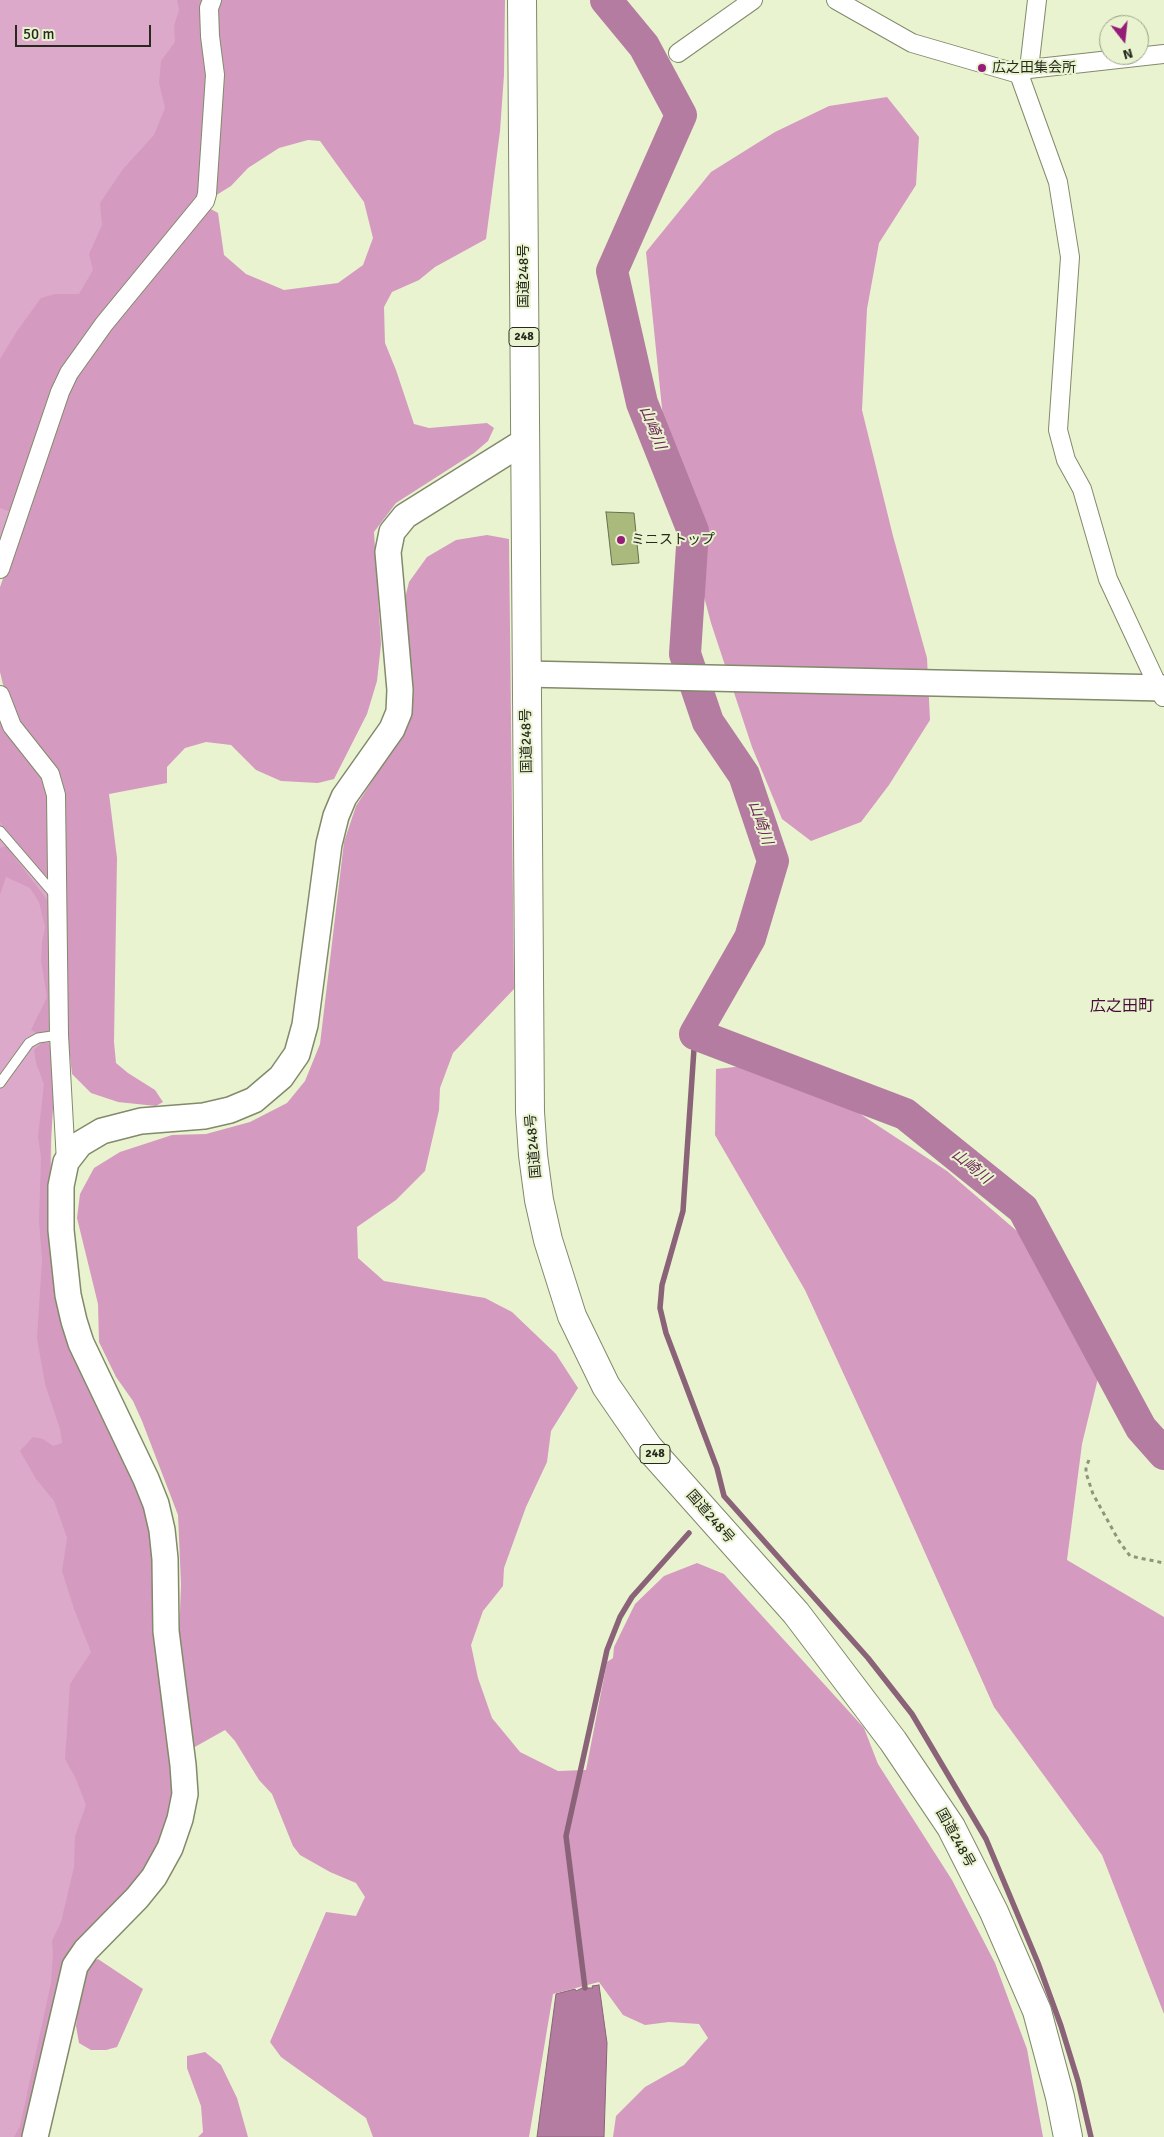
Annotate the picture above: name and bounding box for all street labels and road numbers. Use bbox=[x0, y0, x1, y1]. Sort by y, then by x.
street label: 国道248号 bbox=[516, 244, 532, 308]
road number: 248 bbox=[509, 328, 539, 347]
street label: 国道248号 bbox=[518, 709, 536, 773]
street label: 国道248号 bbox=[523, 1113, 545, 1179]
road number: 248 bbox=[640, 1445, 670, 1464]
street label: 国道248号 bbox=[682, 1487, 738, 1547]
street label: 国道248号 bbox=[932, 1806, 978, 1870]

